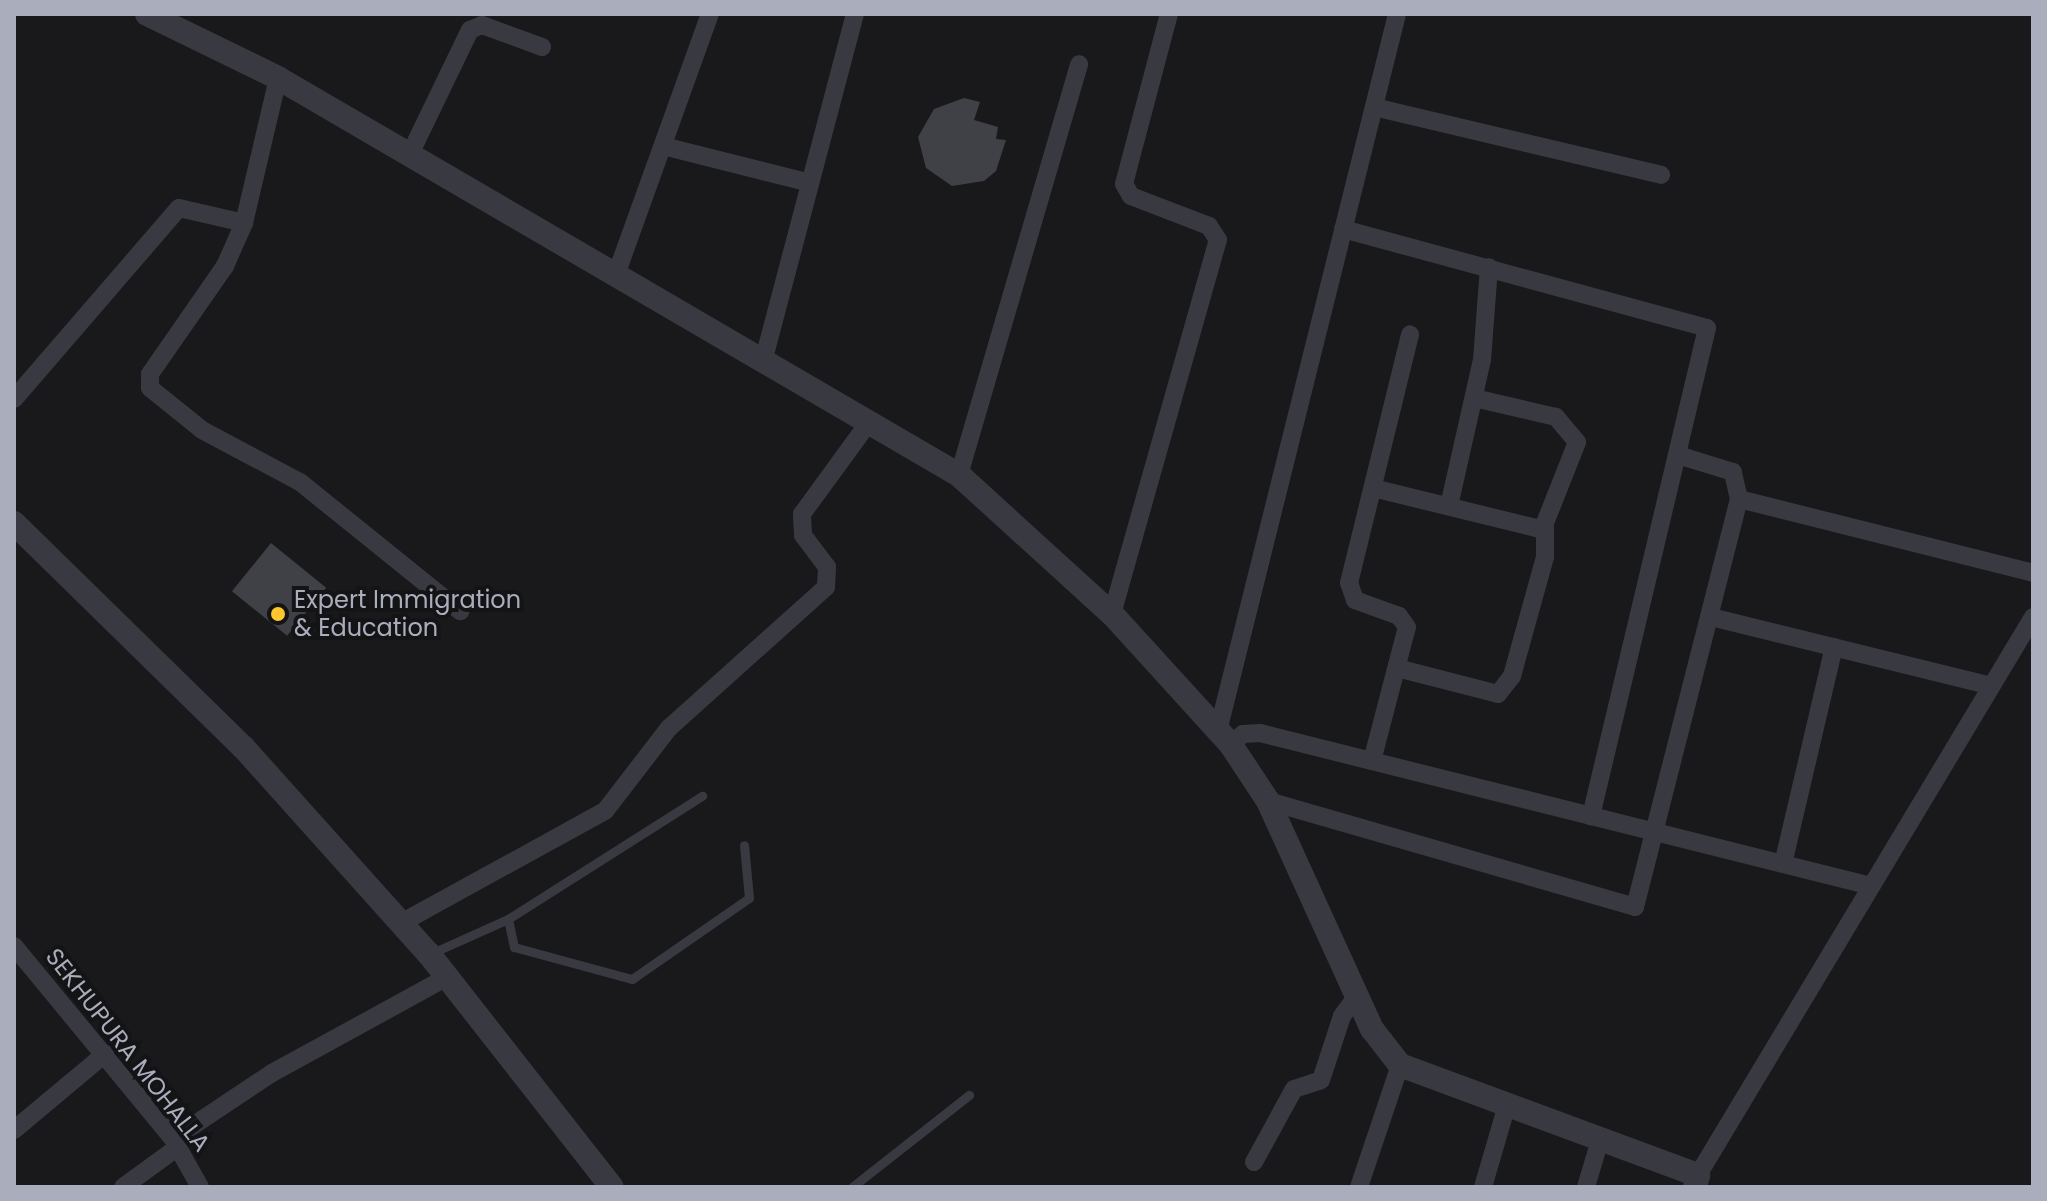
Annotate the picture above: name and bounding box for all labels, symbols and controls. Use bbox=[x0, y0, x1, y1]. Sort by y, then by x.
place label: Expert Immigration & Education bbox=[294, 586, 521, 642]
marker: Expert Immigration & Education bbox=[269, 605, 287, 623]
street label: SEKHUPURA MOHALLA bbox=[40, 943, 216, 1157]

